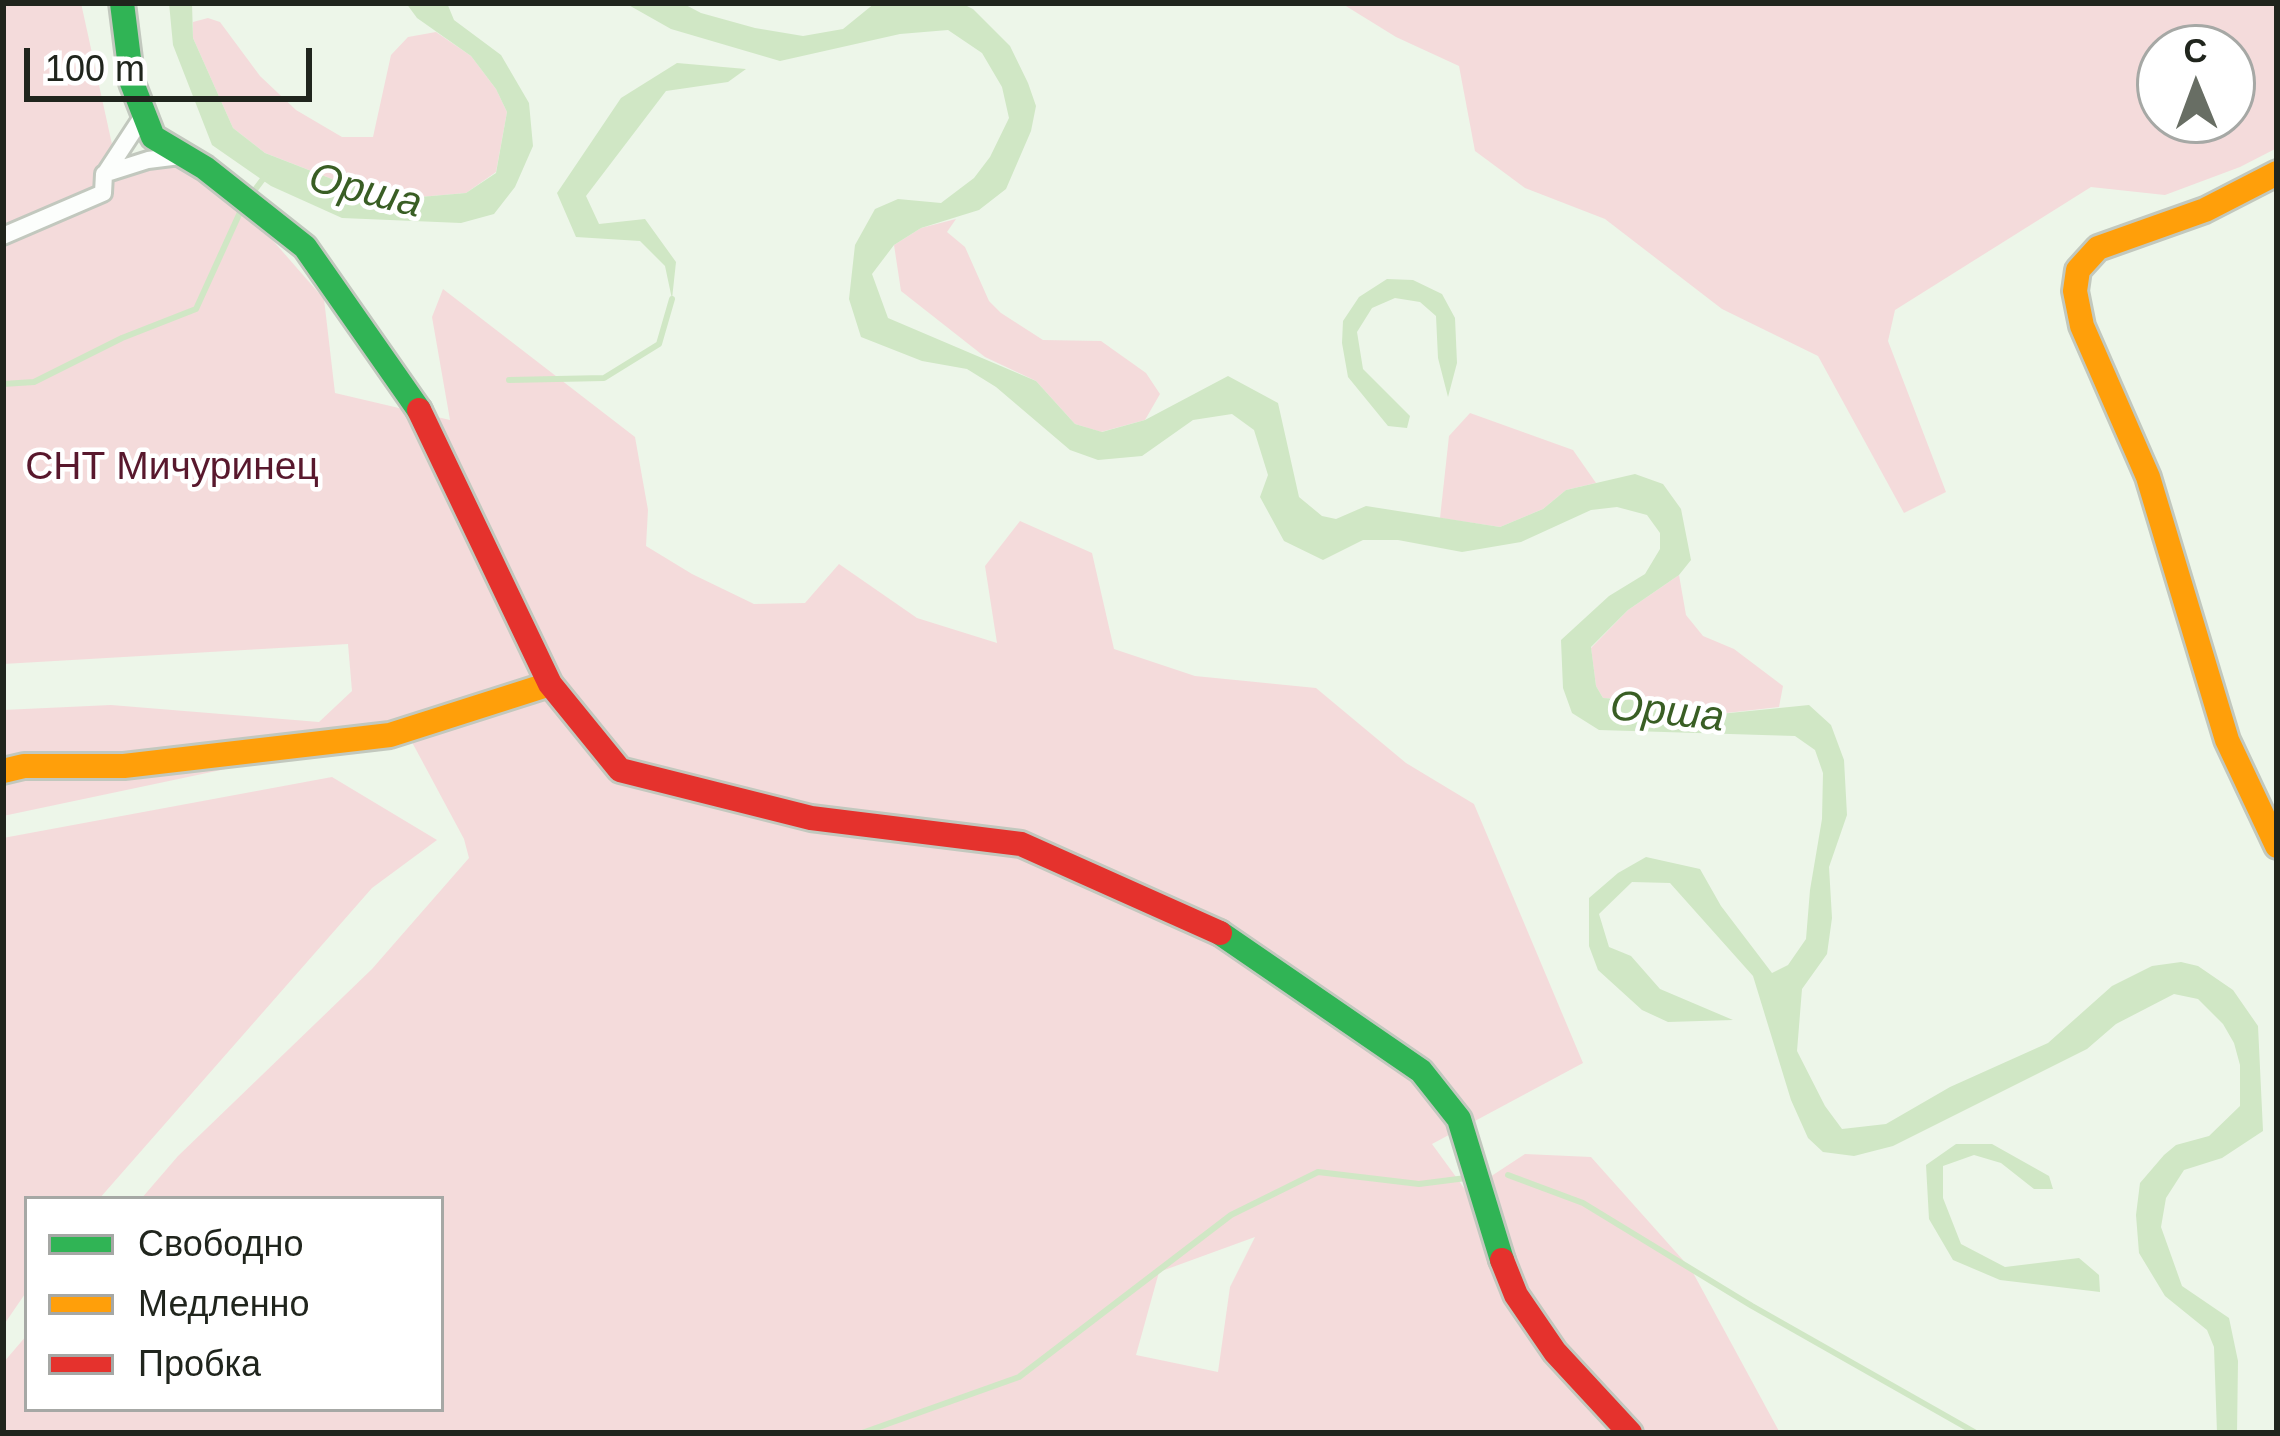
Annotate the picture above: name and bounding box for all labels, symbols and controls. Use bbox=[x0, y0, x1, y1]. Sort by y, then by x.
scale bar bbox=[30, 24, 318, 98]
north arrow bbox=[2136, 24, 2256, 144]
text: С bbox=[2183, 32, 2208, 69]
text: 100 m bbox=[45, 48, 145, 89]
water label: Орша bbox=[303, 154, 427, 230]
park label: СНТ Мичуринец bbox=[25, 445, 319, 491]
water label: Орша bbox=[1608, 682, 1726, 744]
legend bbox=[24, 1196, 444, 1412]
text: Свободно bbox=[138, 1223, 304, 1264]
text: Медленно bbox=[138, 1283, 309, 1324]
text: Пробка bbox=[138, 1343, 261, 1384]

